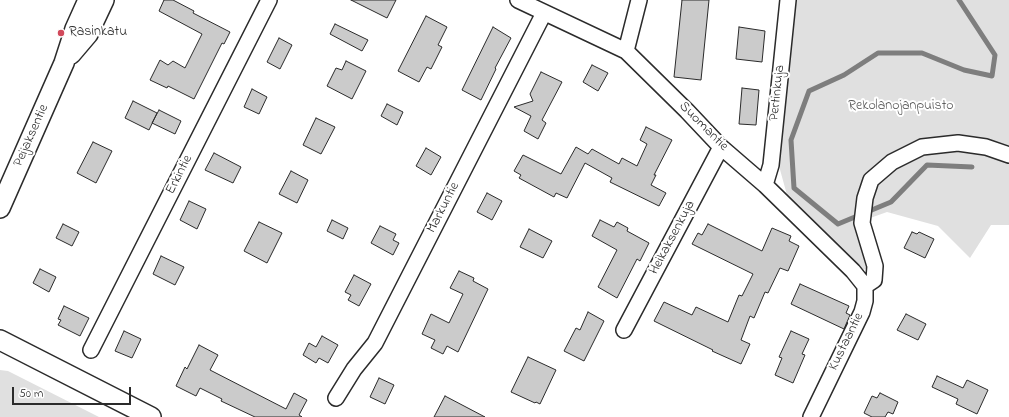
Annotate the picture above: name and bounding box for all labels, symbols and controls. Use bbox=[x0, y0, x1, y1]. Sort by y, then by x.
place label: Rasinkatu bbox=[69, 25, 127, 41]
marker: Rasinkatu bbox=[56, 28, 66, 38]
street label: Pertinkuja bbox=[767, 64, 789, 122]
street label: Suomantie bbox=[675, 99, 731, 155]
park label: Rekolanojanpuisto bbox=[848, 99, 954, 115]
street label: Peijaksentie bbox=[11, 102, 53, 170]
street label: Erkintie bbox=[163, 153, 197, 197]
street label: Markuntie bbox=[424, 180, 464, 236]
street label: Heikaksenkuja bbox=[646, 198, 700, 278]
street label: Kustaantie bbox=[826, 310, 868, 374]
scale bar bbox=[14, 379, 133, 405]
text: 50 m bbox=[19, 385, 43, 403]

